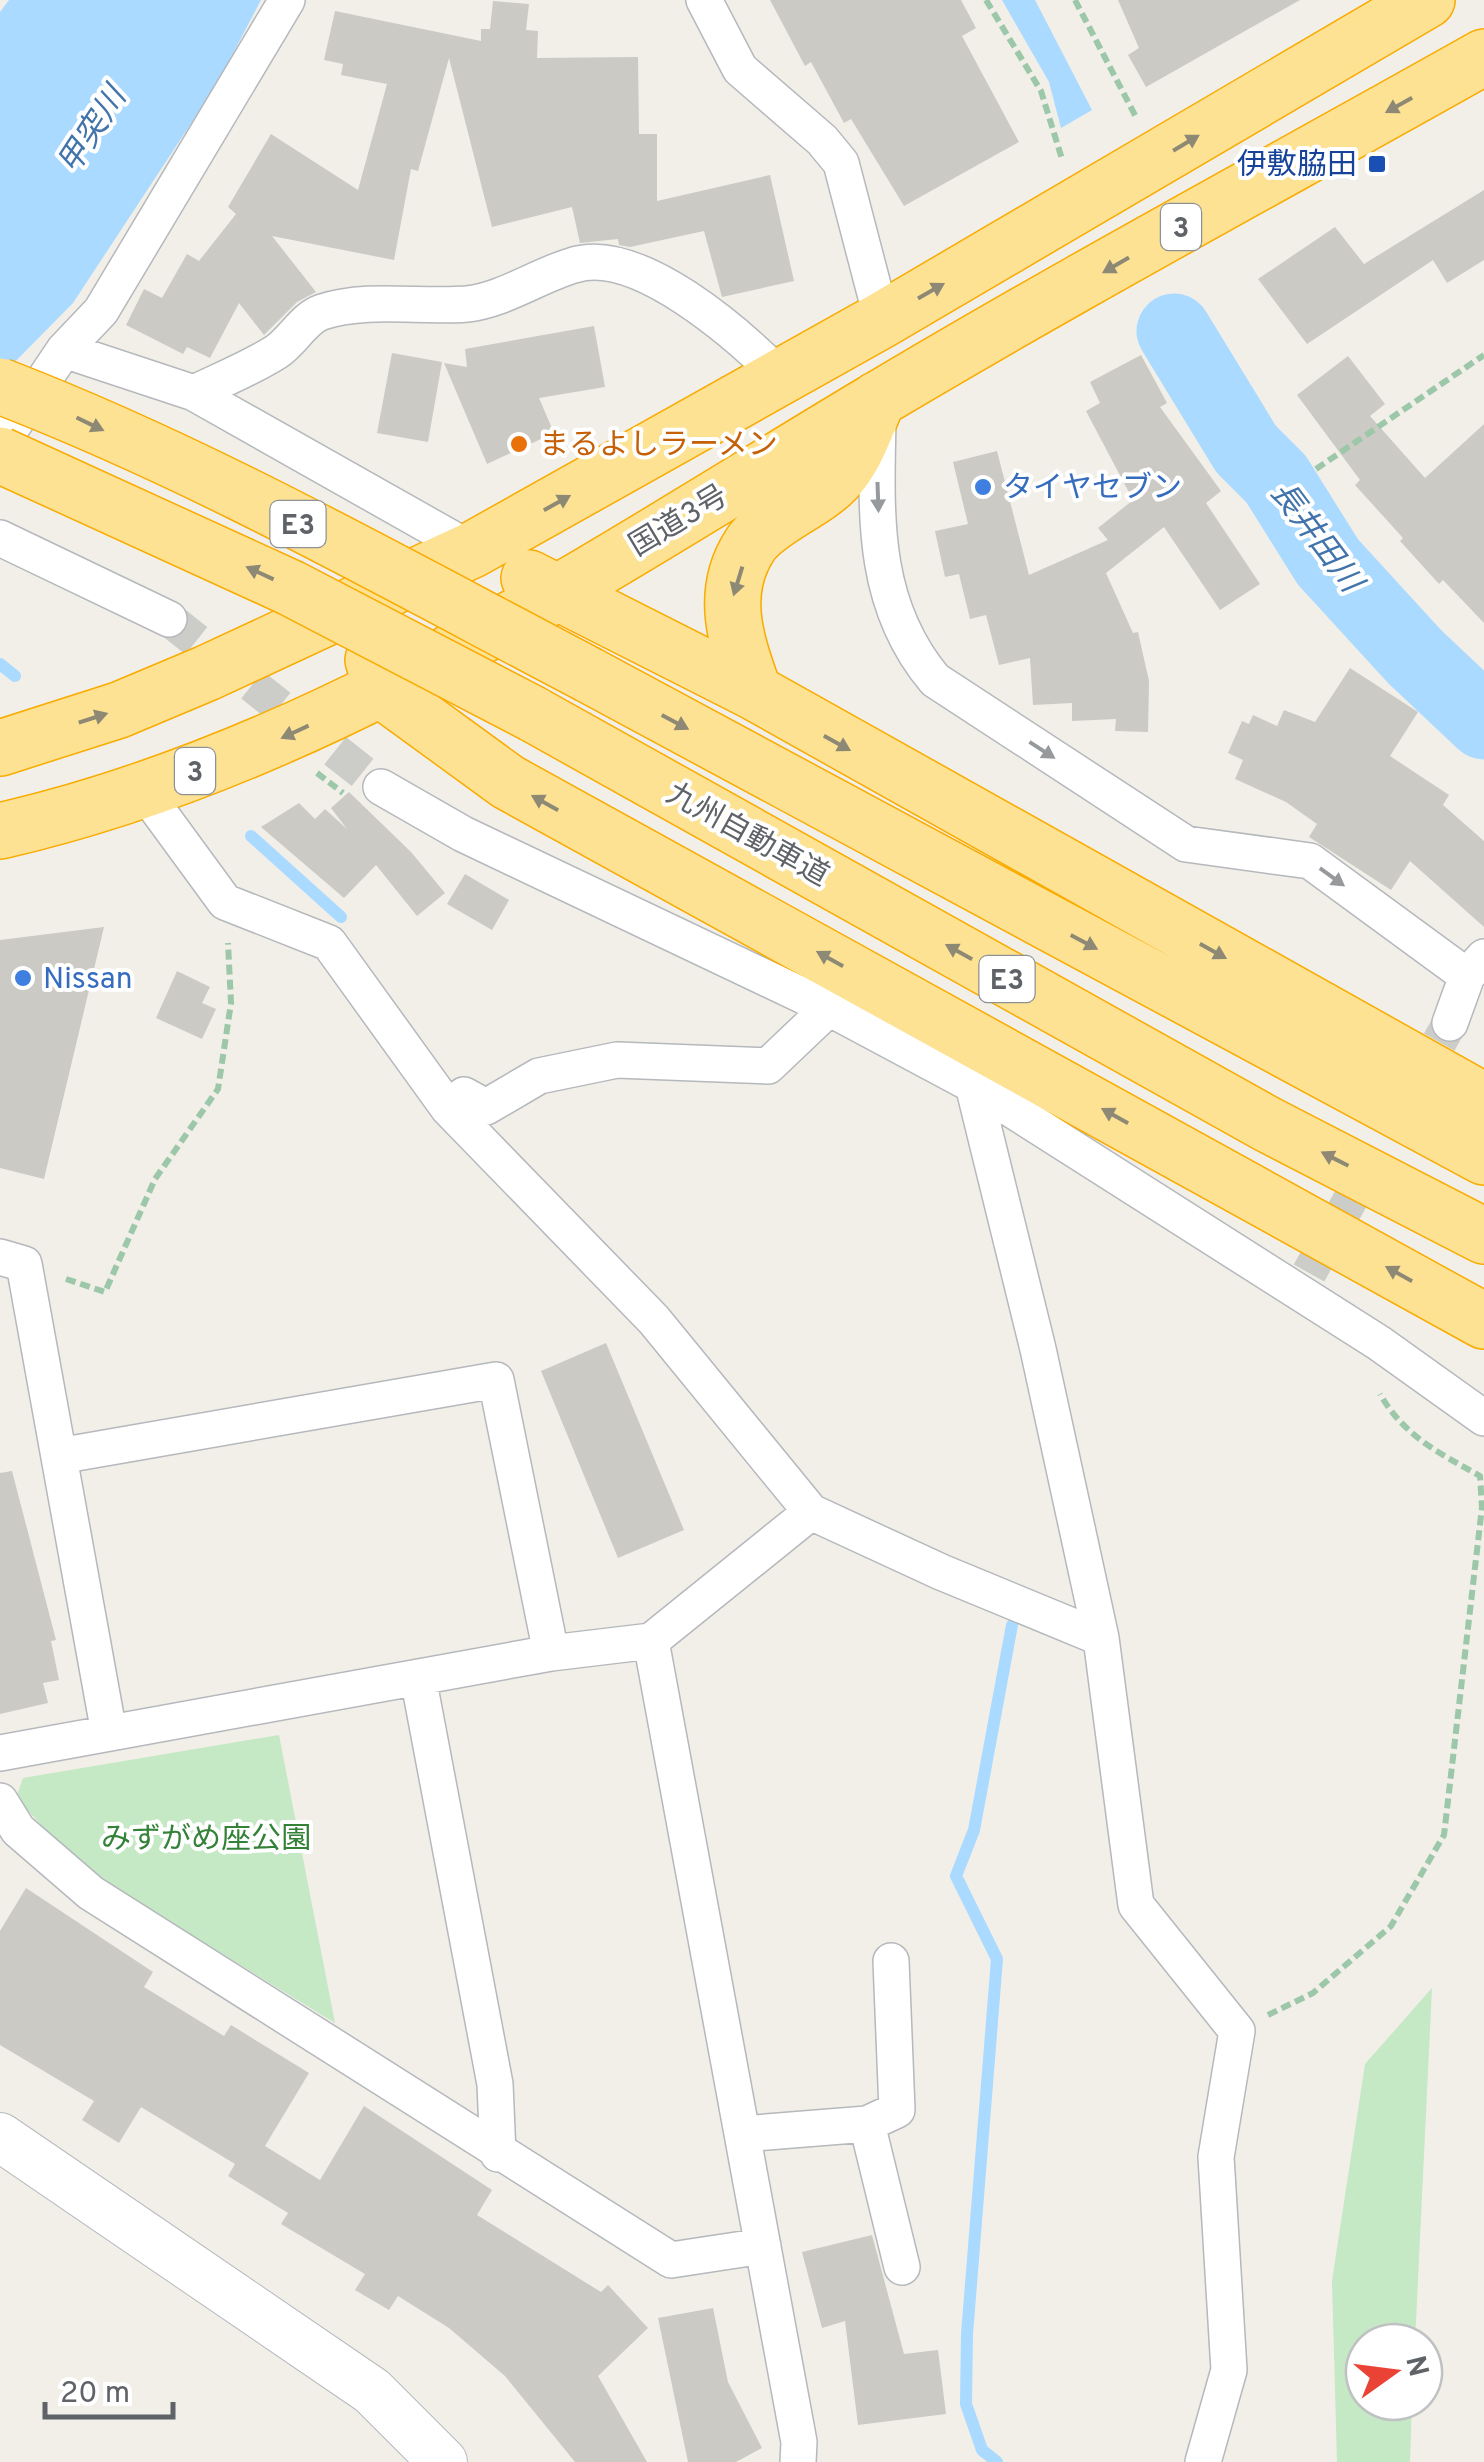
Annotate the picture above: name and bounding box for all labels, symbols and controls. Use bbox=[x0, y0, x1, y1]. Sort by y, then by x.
water label: 甲突川 bbox=[51, 78, 138, 183]
one-way arrow bbox=[1385, 96, 1413, 113]
one-way arrow bbox=[1172, 135, 1200, 153]
place label: 伊敷脇田 bbox=[1237, 148, 1357, 185]
marker: 伊敷脇田 bbox=[1366, 153, 1388, 175]
road number: 3 bbox=[1161, 204, 1201, 250]
one-way arrow bbox=[1102, 256, 1130, 273]
one-way arrow bbox=[917, 283, 946, 300]
one-way arrow bbox=[75, 416, 104, 433]
place label: まるよしラーメン bbox=[539, 428, 778, 465]
marker: まるよしラーメン bbox=[508, 433, 530, 455]
place label: タイヤセブン bbox=[1003, 471, 1182, 508]
water label: 長井田川 bbox=[1260, 475, 1371, 603]
marker: タイヤセブン bbox=[972, 476, 994, 498]
street label: 国道3号 bbox=[623, 478, 735, 566]
one-way arrow bbox=[870, 481, 886, 513]
one-way arrow bbox=[543, 494, 572, 511]
road number: E3 bbox=[270, 501, 326, 547]
one-way arrow bbox=[245, 565, 274, 582]
one-way arrow bbox=[730, 566, 745, 597]
one-way arrow bbox=[78, 710, 108, 725]
one-way arrow bbox=[660, 713, 689, 730]
one-way arrow bbox=[280, 724, 310, 740]
one-way arrow bbox=[823, 734, 852, 751]
one-way arrow bbox=[1028, 740, 1055, 758]
road number: 3 bbox=[175, 748, 215, 794]
street label: 九州自動車道 bbox=[659, 776, 834, 896]
one-way arrow bbox=[531, 794, 560, 811]
one-way arrow bbox=[1319, 867, 1345, 886]
one-way arrow bbox=[1070, 933, 1098, 950]
one-way arrow bbox=[944, 943, 973, 960]
one-way arrow bbox=[1199, 943, 1228, 960]
one-way arrow bbox=[816, 951, 844, 969]
road number: E3 bbox=[980, 956, 1034, 1002]
place label: Nissan bbox=[43, 962, 133, 999]
marker: Nissan bbox=[12, 967, 34, 989]
one-way arrow bbox=[1100, 1108, 1129, 1125]
one-way arrow bbox=[1321, 1151, 1350, 1168]
one-way arrow bbox=[1385, 1265, 1413, 1283]
park label: みずがめ座公園 bbox=[101, 1822, 311, 1859]
north arrow bbox=[1344, 2322, 1444, 2422]
text: N bbox=[1395, 2353, 1435, 2381]
scale bar bbox=[45, 2357, 172, 2419]
text: 20 m bbox=[60, 2376, 130, 2413]

